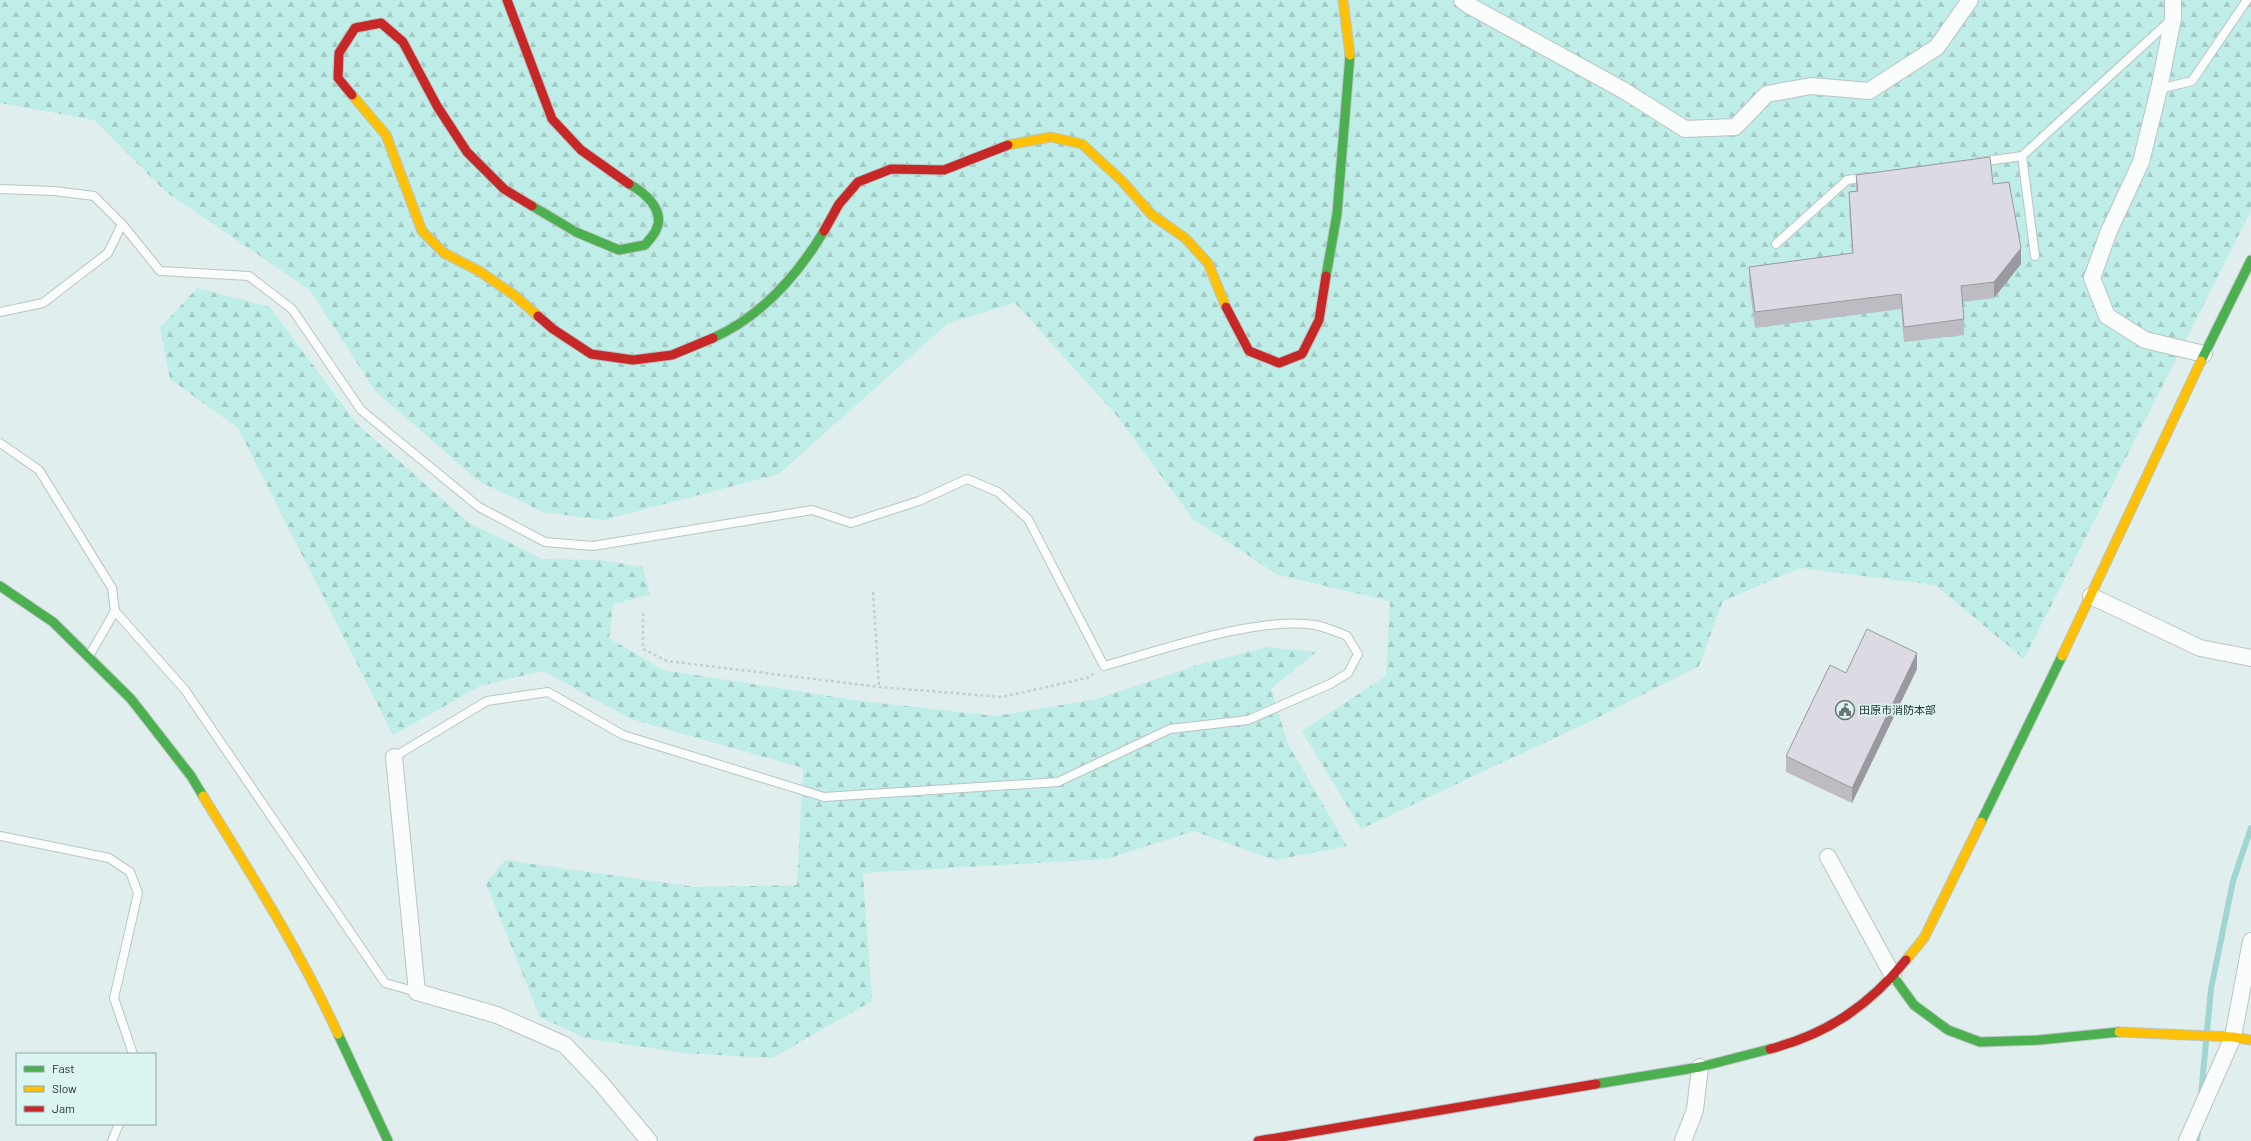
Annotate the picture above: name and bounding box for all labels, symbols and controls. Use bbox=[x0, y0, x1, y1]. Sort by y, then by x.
public building icon: 田原市消防本部 bbox=[1834, 699, 1856, 721]
place label: 田原市消防本部 bbox=[1859, 703, 1936, 716]
legend bbox=[16, 1053, 156, 1125]
text: Fast bbox=[52, 1061, 75, 1075]
text: Slow bbox=[52, 1081, 77, 1095]
text: Jam bbox=[52, 1101, 75, 1115]

